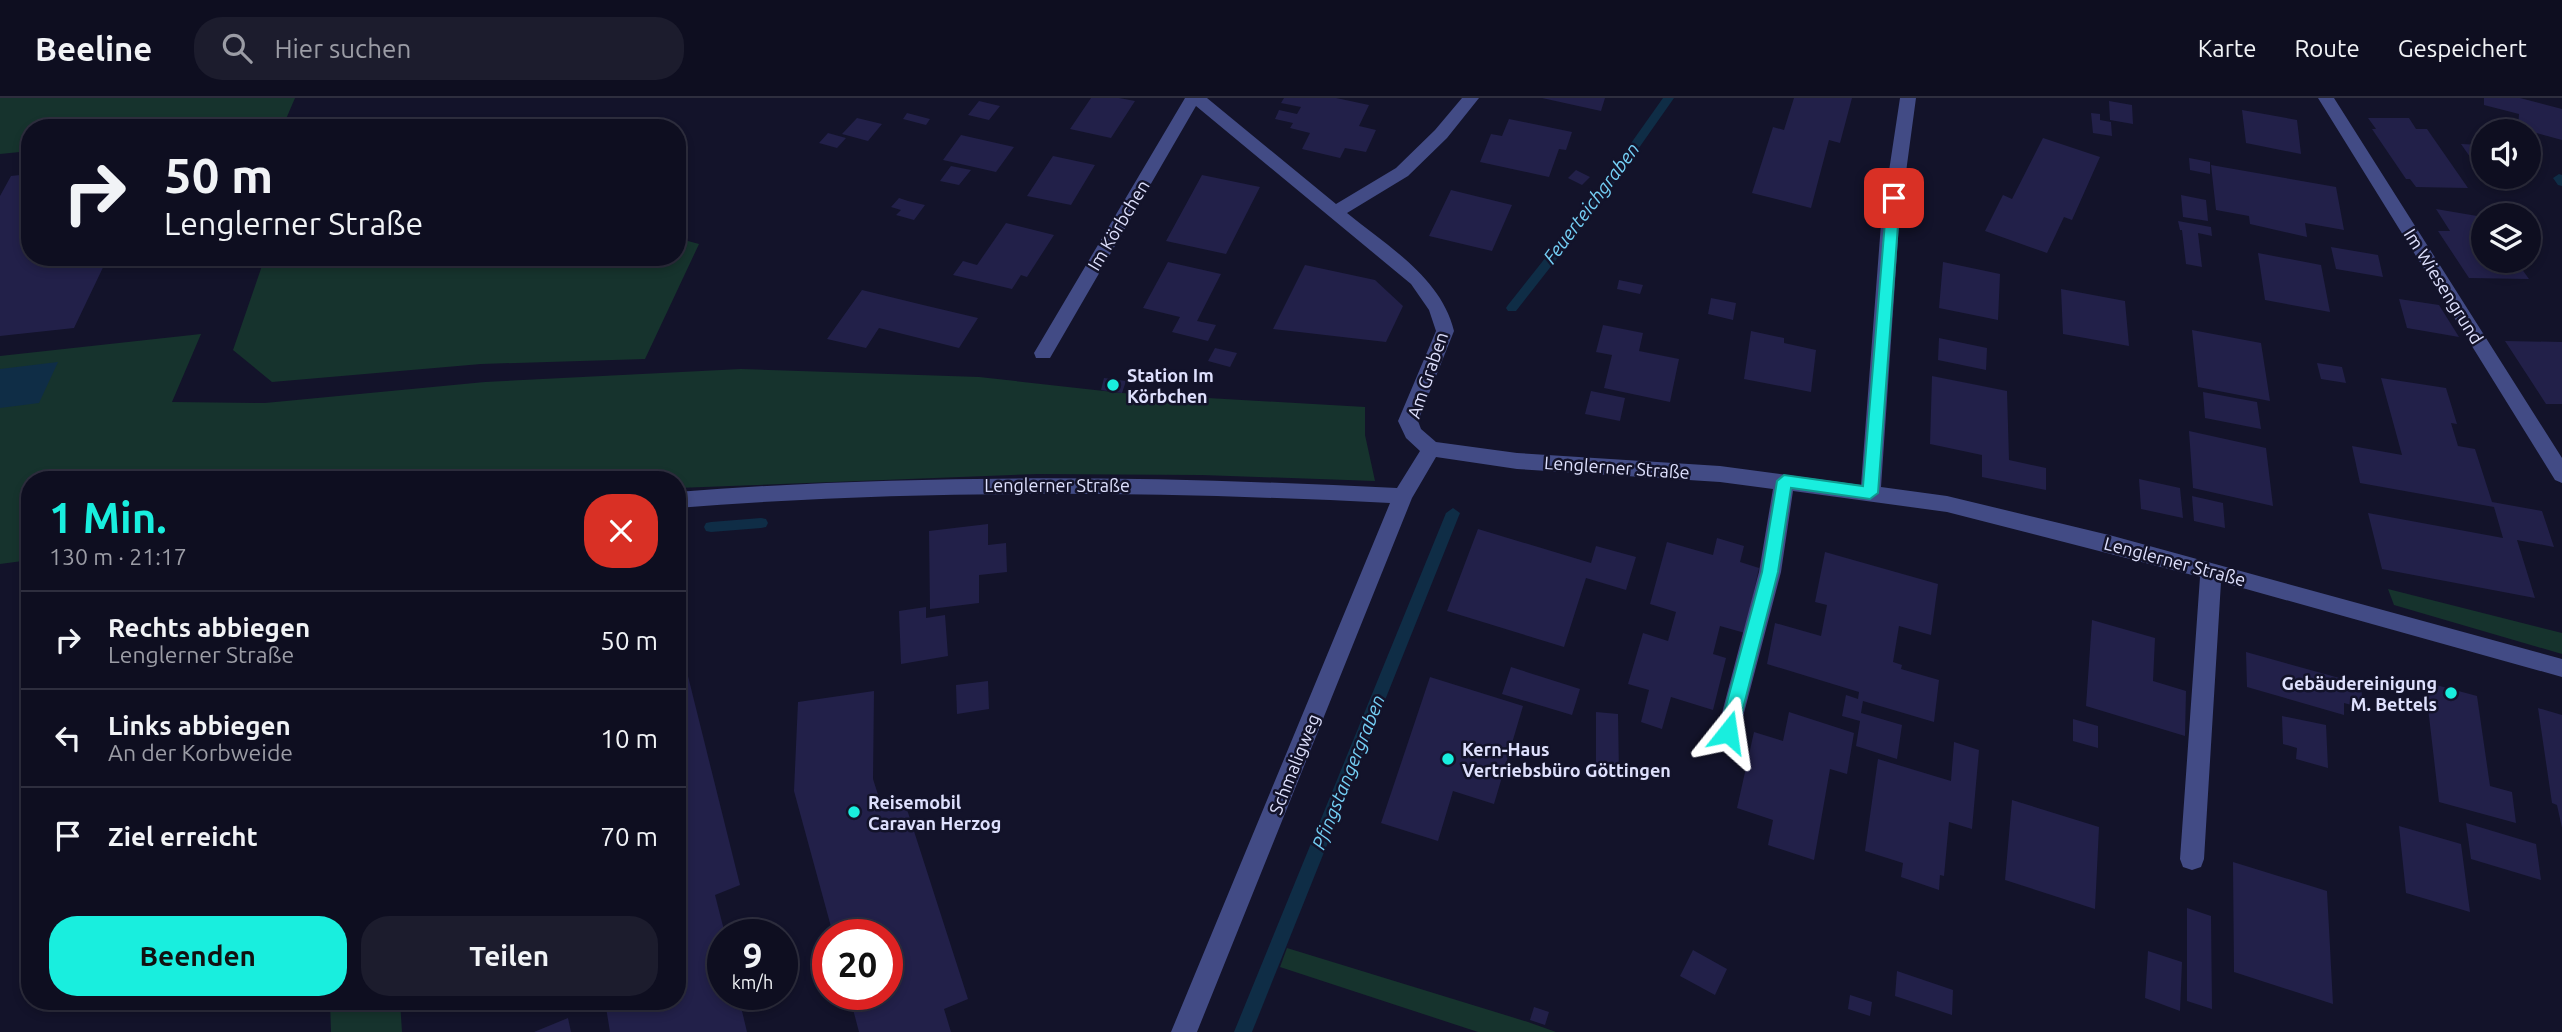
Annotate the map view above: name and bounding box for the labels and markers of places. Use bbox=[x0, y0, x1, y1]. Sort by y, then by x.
pin bbox=[1864, 168, 1924, 228]
place label: Station Im Körbchen bbox=[1127, 365, 1214, 406]
marker: Station Im Körbchen bbox=[1105, 377, 1121, 393]
place label: Gebäudereinigung M. Bettels bbox=[2282, 673, 2437, 714]
marker: Gebäudereinigung M. Bettels bbox=[2443, 685, 2459, 701]
place label: Kern-Haus Vertriebsbüro Göttingen bbox=[1462, 739, 1671, 780]
marker: Kern-Haus Vertriebsbüro Göttingen bbox=[1440, 751, 1456, 767]
place label: Reisemobil Caravan Herzog bbox=[868, 792, 1001, 833]
marker: Reisemobil Caravan Herzog bbox=[846, 804, 862, 820]

